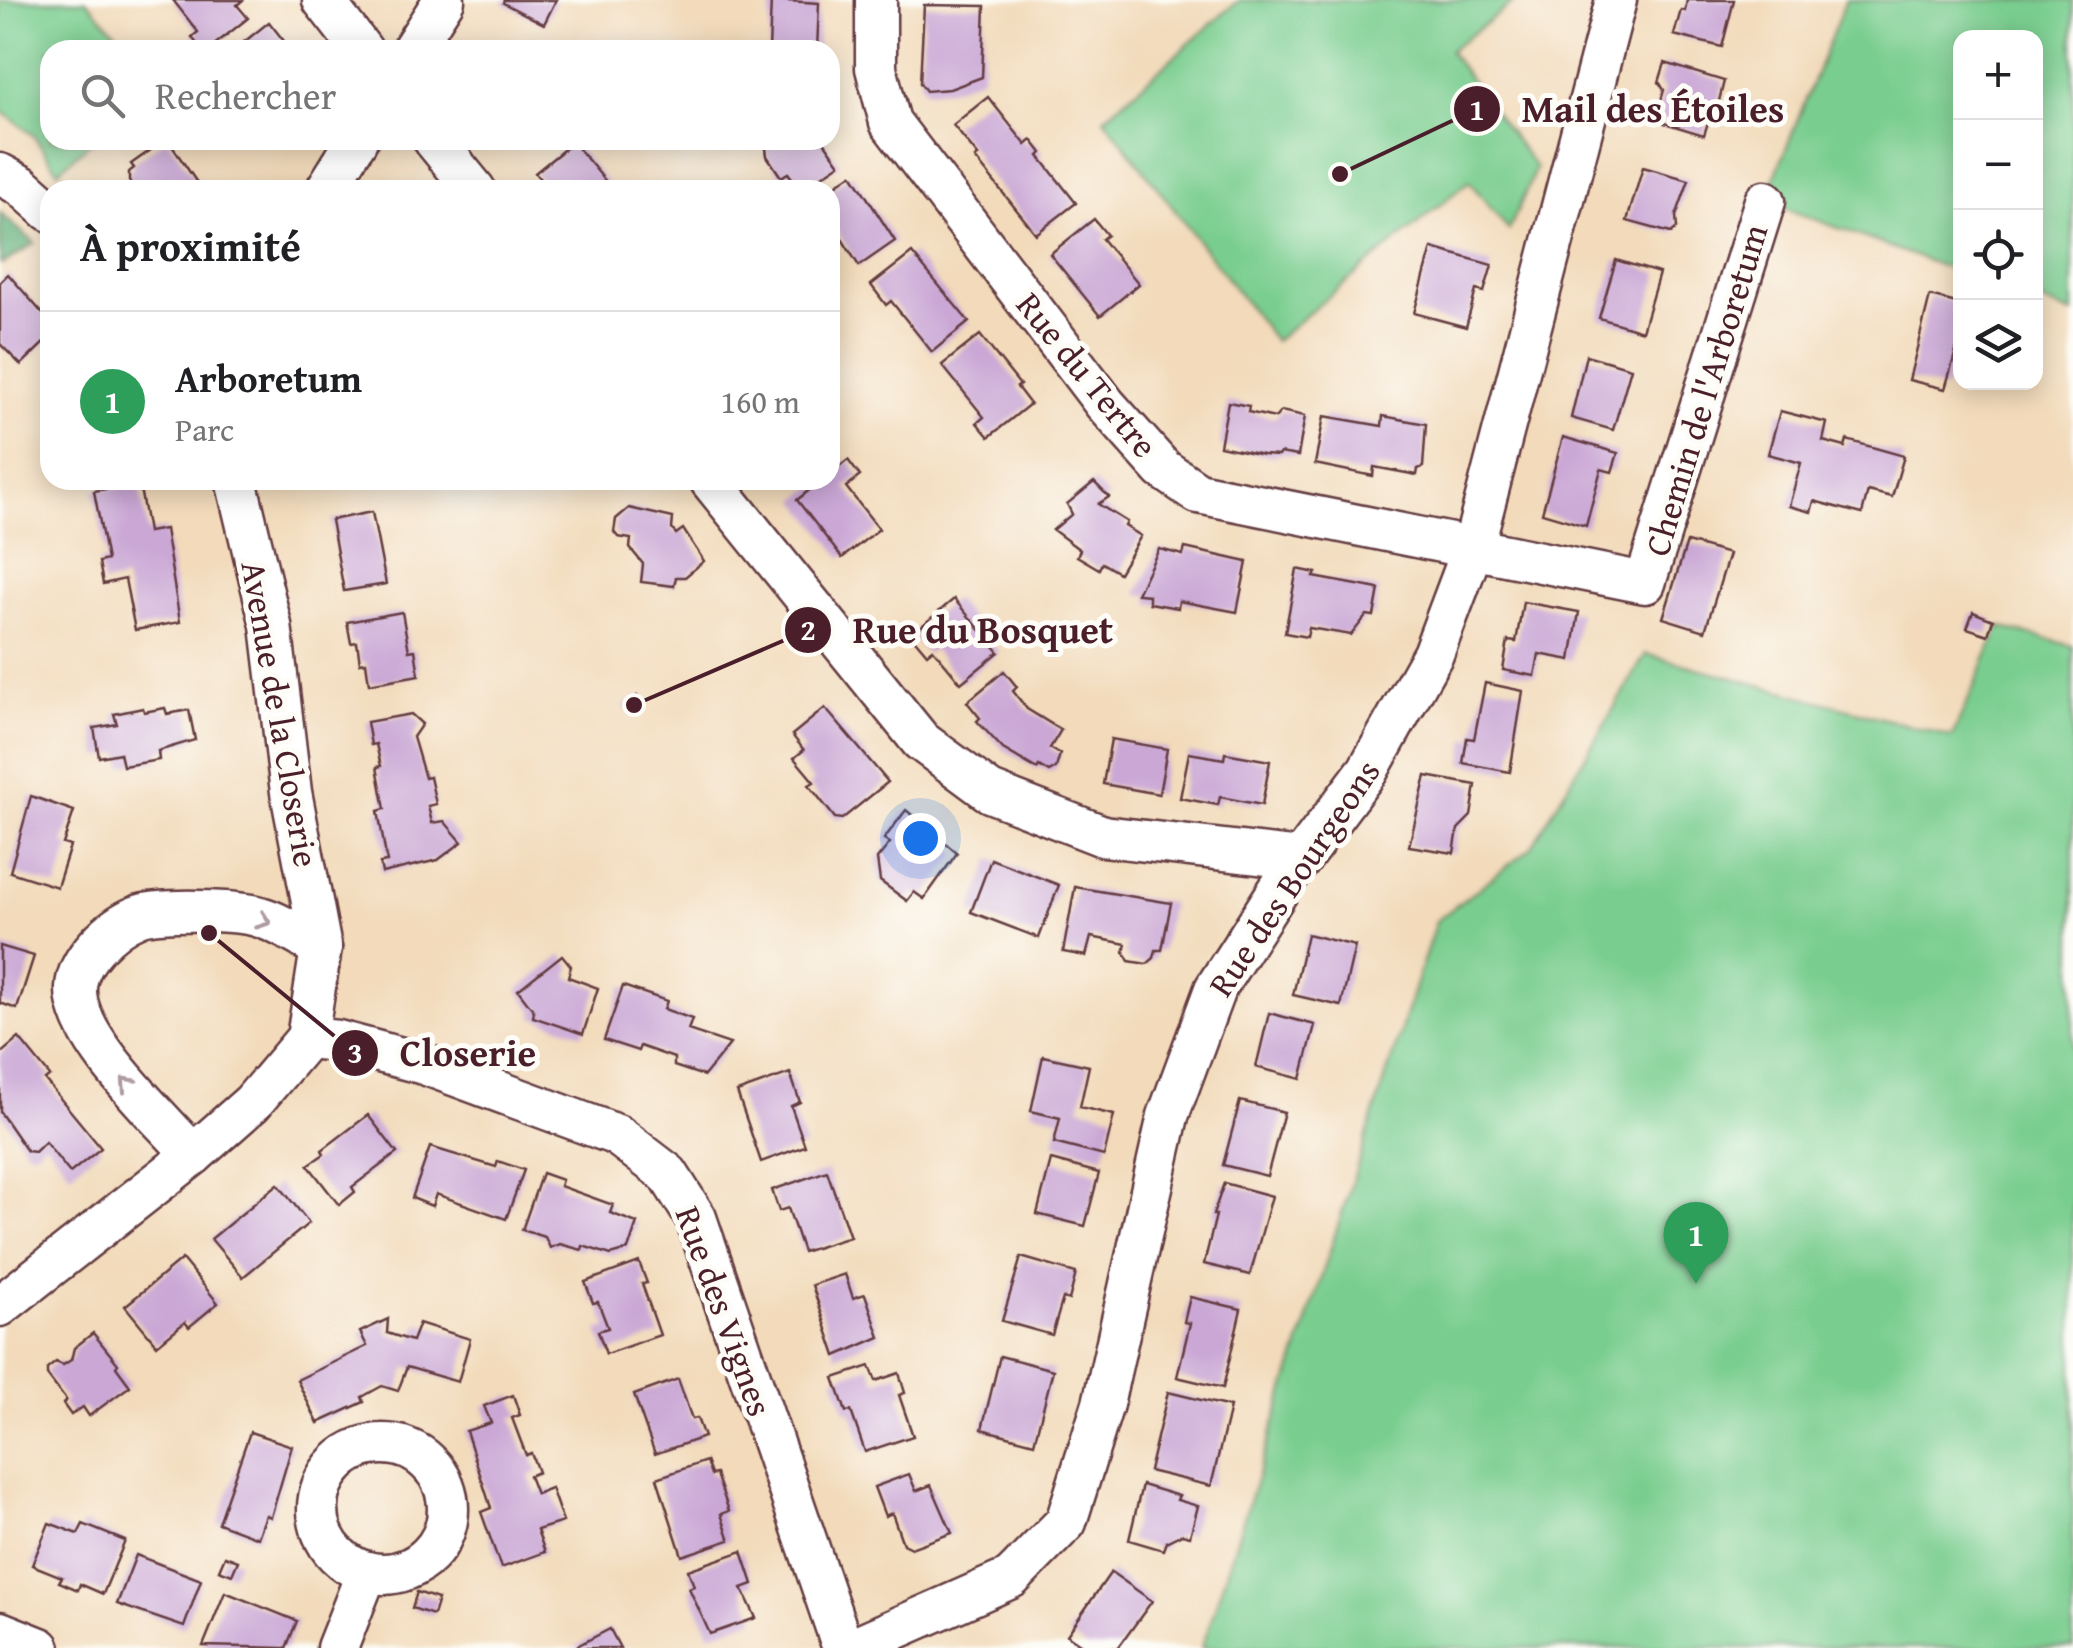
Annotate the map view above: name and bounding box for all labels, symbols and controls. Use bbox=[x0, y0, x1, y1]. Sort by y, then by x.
map controls bbox=[1953, 30, 2043, 390]
button: + bbox=[1953, 30, 2043, 120]
search box bbox=[40, 40, 840, 150]
text: Rechercher bbox=[155, 67, 336, 123]
icon: search bbox=[75, 68, 130, 123]
callout: Mail des Étoiles bbox=[1452, 75, 1805, 143]
text: Mail des Étoiles bbox=[1522, 80, 1784, 136]
text: 1 bbox=[1469, 87, 1485, 131]
button: − bbox=[1953, 120, 2043, 210]
button: locate bbox=[1953, 210, 2043, 300]
text: À proximité bbox=[80, 215, 301, 276]
street label: Chemin de l'Arboretum bbox=[1631, 217, 1780, 562]
street label: Rue du Tertre bbox=[1005, 281, 1170, 469]
button: layers bbox=[1953, 300, 2043, 390]
text: Arboretum bbox=[175, 350, 362, 406]
text: 1 bbox=[104, 378, 121, 425]
text: 160 m bbox=[721, 378, 800, 425]
text: Parc bbox=[175, 406, 234, 453]
street label: Avenue de la Closerie bbox=[228, 557, 333, 871]
callout: Rue du Bosquet bbox=[783, 596, 1133, 664]
text: Rue du Bosquet bbox=[853, 601, 1114, 657]
text: 2 bbox=[800, 607, 816, 651]
street label: Rue des Bourgeons bbox=[1195, 749, 1392, 1006]
your location bbox=[895, 813, 946, 864]
one-way arrow bbox=[254, 909, 272, 929]
callout: Closerie bbox=[330, 1019, 556, 1087]
text: Closerie bbox=[400, 1024, 536, 1080]
text: 3 bbox=[347, 1030, 363, 1074]
one-way arrow bbox=[121, 1076, 139, 1095]
street label: Rue des Vignes bbox=[663, 1199, 786, 1423]
pin: 1 bbox=[1664, 1202, 1728, 1284]

